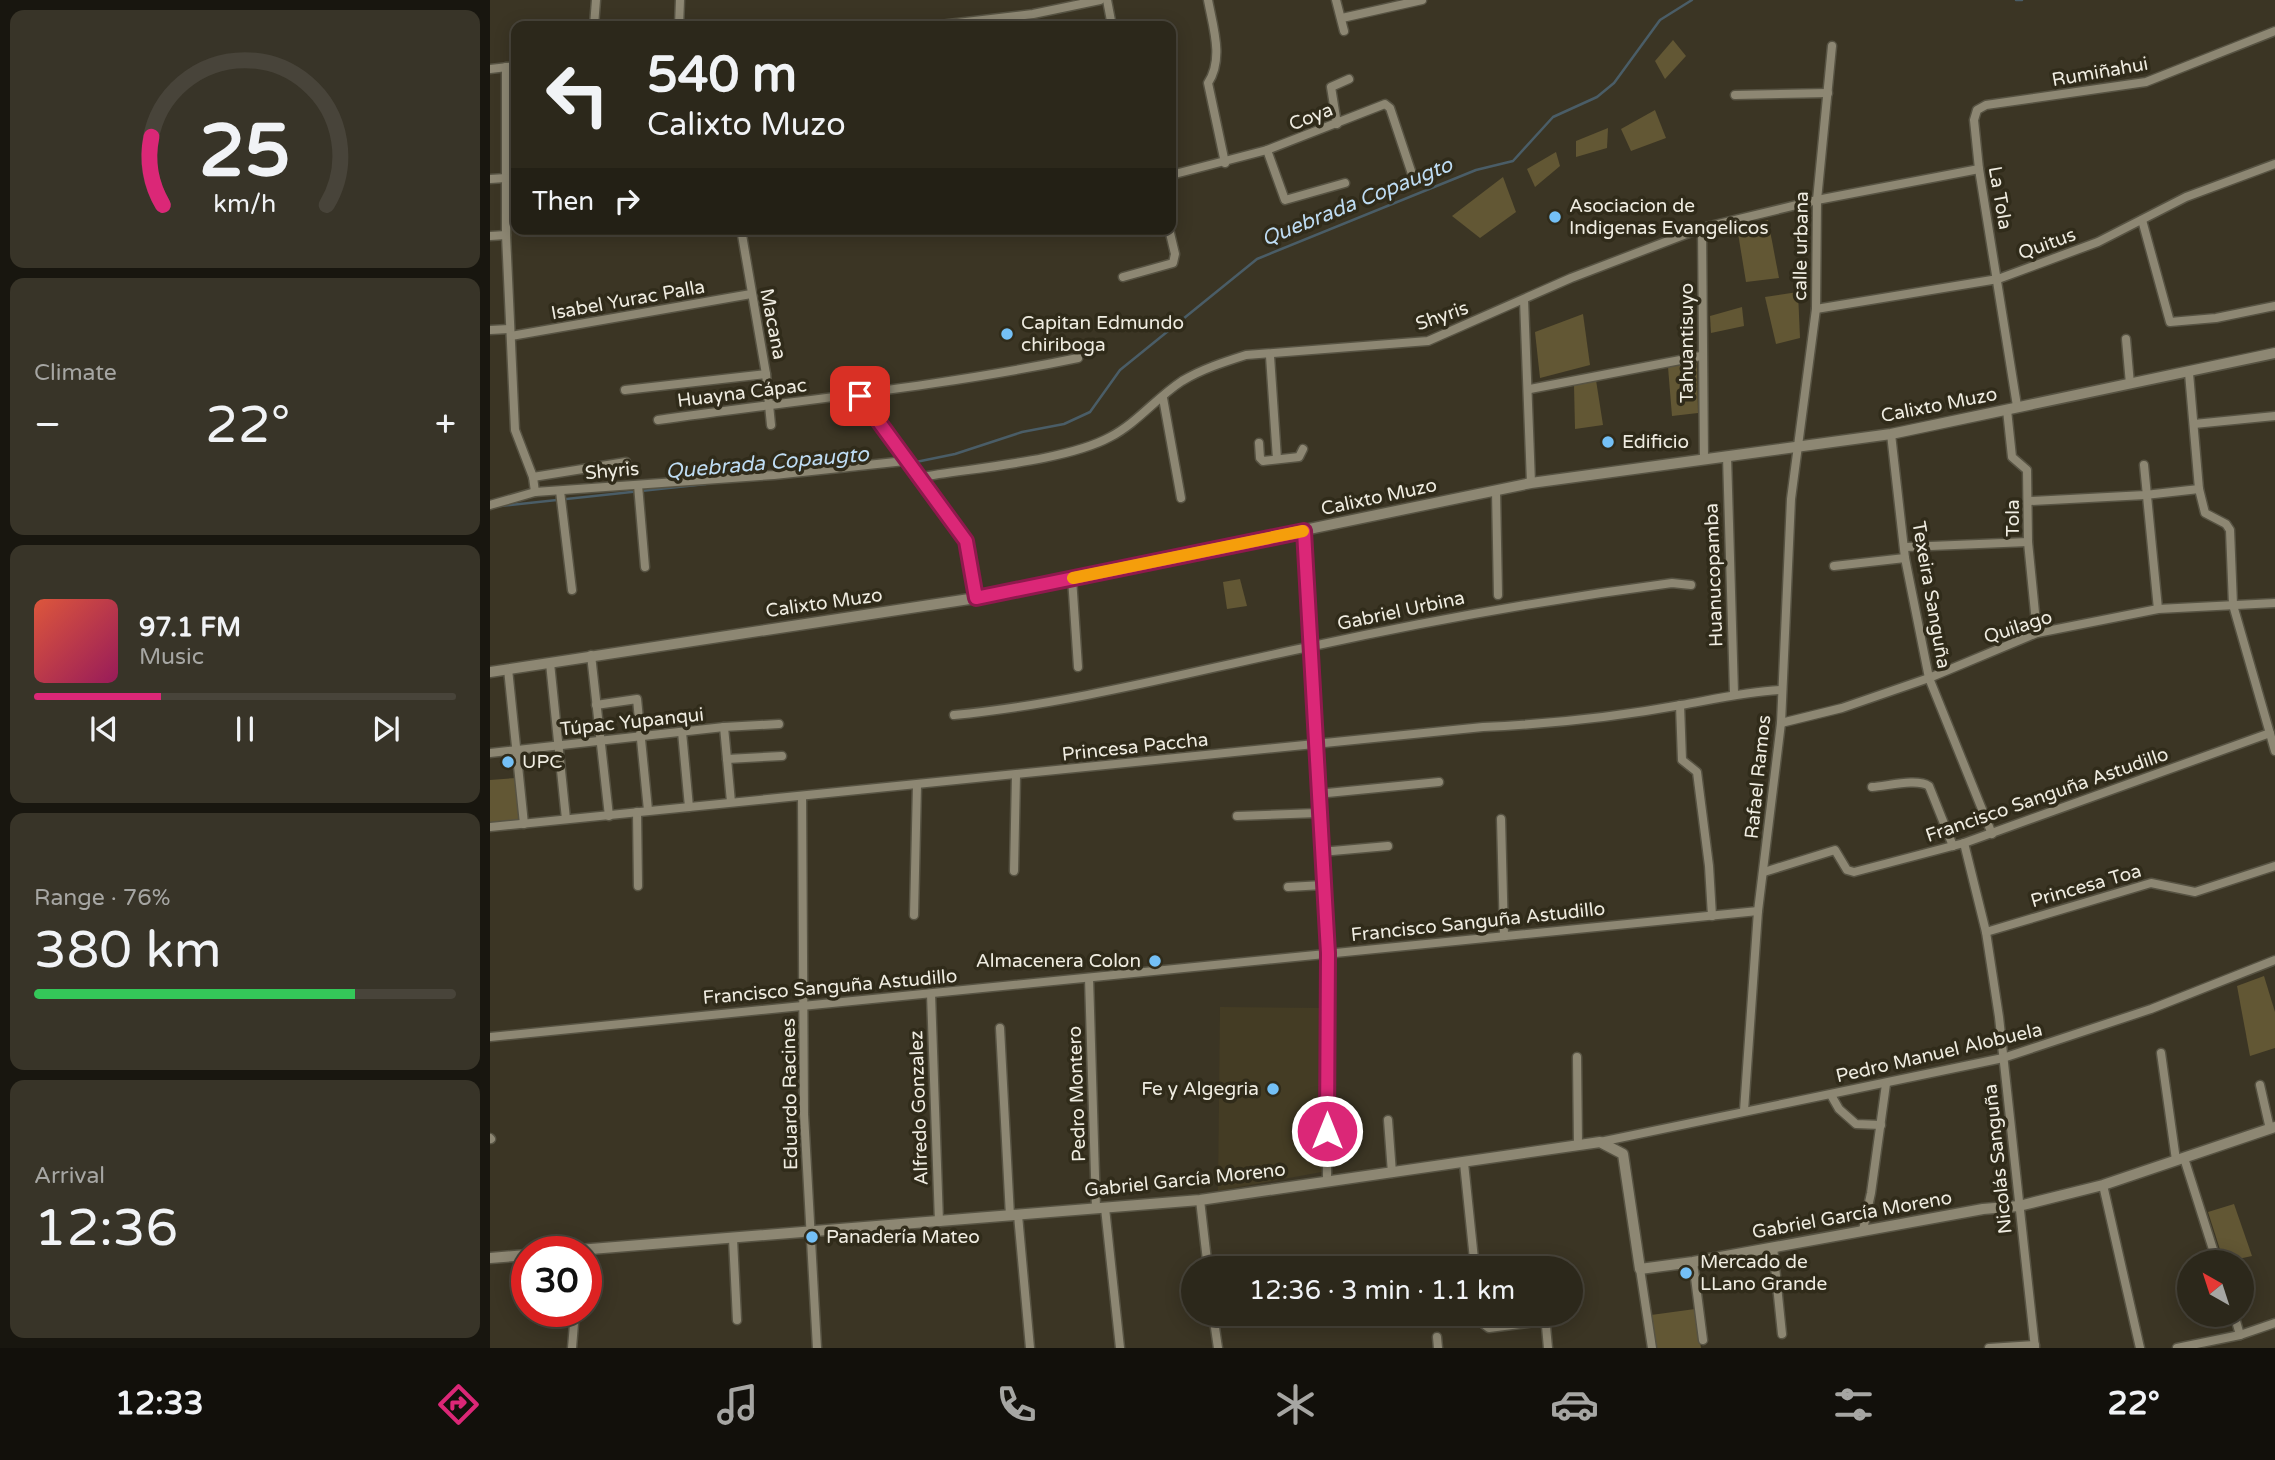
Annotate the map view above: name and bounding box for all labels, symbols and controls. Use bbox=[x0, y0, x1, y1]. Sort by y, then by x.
text: 540 m bbox=[647, 46, 797, 105]
icon: left bbox=[532, 49, 623, 140]
street label: Rumiñahui bbox=[2050, 53, 2150, 91]
street label: Coya bbox=[1286, 99, 1336, 135]
text: Calixto Muzo bbox=[647, 106, 846, 144]
text: 25 bbox=[199, 108, 291, 196]
water label: Quebrada Copaugto bbox=[1258, 152, 1457, 252]
street label: La Tola bbox=[1984, 165, 2016, 231]
icon: right bbox=[608, 182, 646, 220]
text: Then bbox=[532, 186, 594, 217]
text: km/h bbox=[214, 189, 276, 219]
street label: calle urbana bbox=[1789, 191, 1813, 301]
place label: Asociacion de Indigenas Evangelicos bbox=[1569, 195, 1769, 239]
marker: Asociacion de Indigenas Evangelicos bbox=[1547, 209, 1563, 225]
street label: Quitus bbox=[2015, 223, 2079, 265]
street label: Isabel Yurac Palla bbox=[549, 276, 707, 324]
street label: Tahuantisuyo bbox=[1676, 283, 1698, 403]
street label: Macana bbox=[755, 287, 791, 361]
street label: Shyris bbox=[1413, 297, 1471, 335]
place label: Capitan Edmundo chiriboga bbox=[1021, 312, 1184, 356]
marker: Capitan Edmundo chiriboga bbox=[999, 326, 1015, 342]
text: Climate bbox=[34, 359, 117, 387]
pin bbox=[830, 366, 890, 426]
street label: Huayna Cápac bbox=[676, 374, 808, 412]
icon: arrive bbox=[841, 377, 879, 415]
street label: Calixto Muzo bbox=[1879, 383, 1999, 427]
text: 22° bbox=[205, 394, 290, 457]
text: − bbox=[34, 402, 61, 448]
text: + bbox=[435, 402, 456, 448]
place label: Edificio bbox=[1622, 431, 1689, 453]
marker: Edificio bbox=[1600, 434, 1616, 450]
water label: Quebrada Copaugto bbox=[664, 442, 871, 484]
street label: Shyris bbox=[584, 458, 640, 484]
street label: Calixto Muzo bbox=[1319, 474, 1439, 520]
street label: Tola bbox=[2002, 499, 2024, 537]
street label: Huanucopamba bbox=[1700, 503, 1728, 647]
street label: Texeira Sanguña bbox=[1907, 520, 1955, 670]
street label: Calixto Muzo bbox=[764, 584, 884, 622]
street label: Gabriel Urbina bbox=[1335, 587, 1467, 635]
street label: Quilago bbox=[1981, 606, 2055, 648]
text: 97.1 FM bbox=[139, 612, 241, 643]
text: Music bbox=[139, 643, 204, 671]
street label: Túpac Yupanqui bbox=[559, 703, 705, 741]
icon: previous bbox=[85, 710, 123, 748]
icon: pause bbox=[226, 710, 264, 748]
icon: next bbox=[367, 710, 405, 748]
street label: Rafael Ramos bbox=[1741, 714, 1775, 840]
street label: Princesa Paccha bbox=[1061, 728, 1209, 766]
street label: Francisco Sanguña Astudillo bbox=[1923, 743, 2171, 847]
place label: UPC bbox=[522, 751, 562, 773]
marker: UPC bbox=[500, 754, 516, 770]
street label: Princesa Toa bbox=[2028, 860, 2144, 912]
text: Range · 76% bbox=[34, 884, 170, 912]
street label: Francisco Sanguña Astudillo bbox=[1350, 898, 1606, 946]
text: 380 km bbox=[34, 919, 222, 982]
place label: Almacenera Colon bbox=[976, 950, 1141, 972]
marker: Almacenera Colon bbox=[1147, 953, 1163, 969]
street label: Francisco Sanguña Astudillo bbox=[702, 965, 958, 1009]
street label: Eduardo Racines bbox=[778, 1018, 802, 1170]
street label: Pedro Manuel Alobuela bbox=[1834, 1019, 2044, 1087]
street label: Pedro Montero bbox=[1064, 1026, 1090, 1162]
street label: Alfredo Gonzalez bbox=[905, 1030, 933, 1186]
place label: Fe y Algegria bbox=[1141, 1078, 1259, 1100]
marker: Fe y Algegria bbox=[1265, 1081, 1281, 1097]
street label: Nicolás Sanguña bbox=[1979, 1083, 2017, 1235]
position arrow bbox=[1290, 1094, 1364, 1168]
street label: Gabriel García Moreno bbox=[1083, 1158, 1287, 1202]
text: Arrival bbox=[34, 1162, 105, 1190]
street label: Gabriel García Moreno bbox=[1750, 1187, 1954, 1243]
text: 12:36 bbox=[34, 1197, 178, 1260]
place label: Panadería Mateo bbox=[826, 1226, 980, 1248]
marker: Panadería Mateo bbox=[804, 1229, 820, 1245]
speed limit sign: 30 bbox=[511, 1236, 602, 1327]
north arrow bbox=[2177, 1250, 2254, 1326]
map controls bbox=[2177, 1250, 2254, 1327]
place label: Mercado de LLano Grande bbox=[1700, 1251, 1827, 1295]
marker: Mercado de LLano Grande bbox=[1678, 1265, 1694, 1281]
text: 12:36 · 3 min · 1.1 km bbox=[1249, 1275, 1515, 1306]
icon: directions bbox=[434, 1380, 483, 1429]
icon: music bbox=[713, 1380, 762, 1429]
icon: phone bbox=[992, 1380, 1041, 1429]
icon: climate bbox=[1271, 1380, 1320, 1429]
icon: car bbox=[1550, 1380, 1599, 1429]
icon: filters bbox=[1829, 1380, 1878, 1429]
text: 12:33 bbox=[115, 1385, 204, 1423]
text: 22° bbox=[2108, 1385, 2160, 1423]

